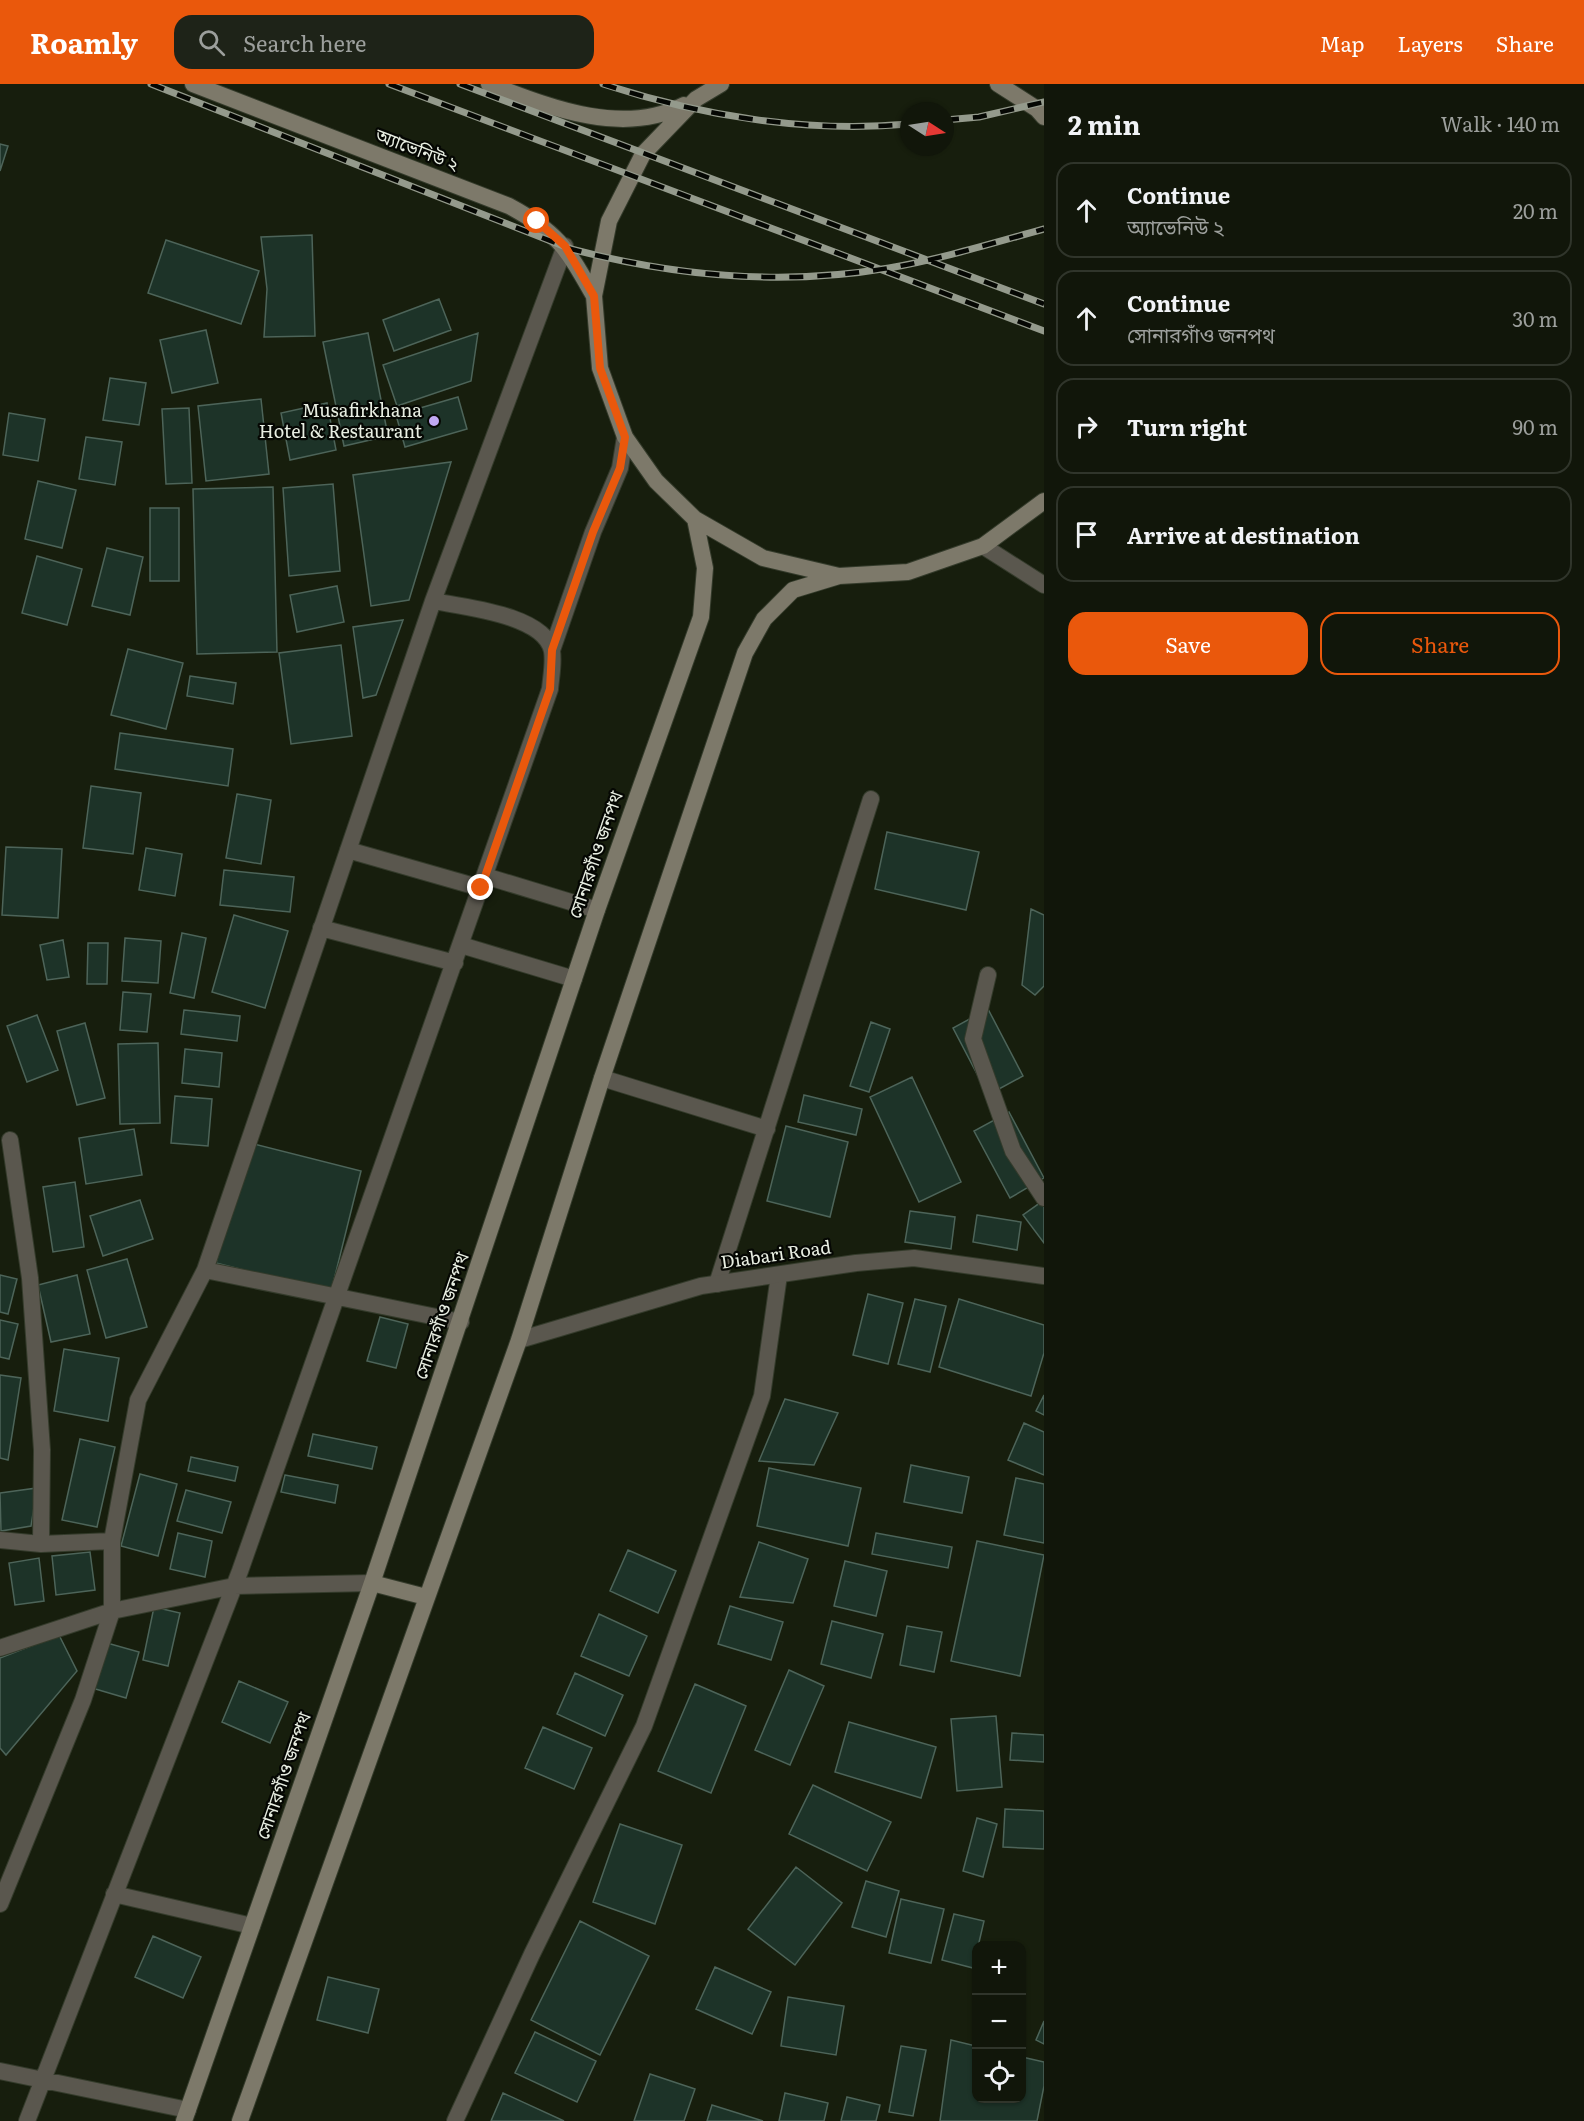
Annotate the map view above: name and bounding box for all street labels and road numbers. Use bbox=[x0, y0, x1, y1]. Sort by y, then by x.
street label: অ্যাভেনিউ ২ bbox=[371, 120, 464, 177]
street label: সোনারগাঁও জনপথ bbox=[560, 787, 629, 922]
street label: Diabari Road bbox=[719, 1232, 833, 1275]
street label: সোনারগাঁও জনপথ bbox=[406, 1248, 475, 1383]
street label: সোনারগাঁও জনপথ bbox=[248, 1708, 317, 1843]

